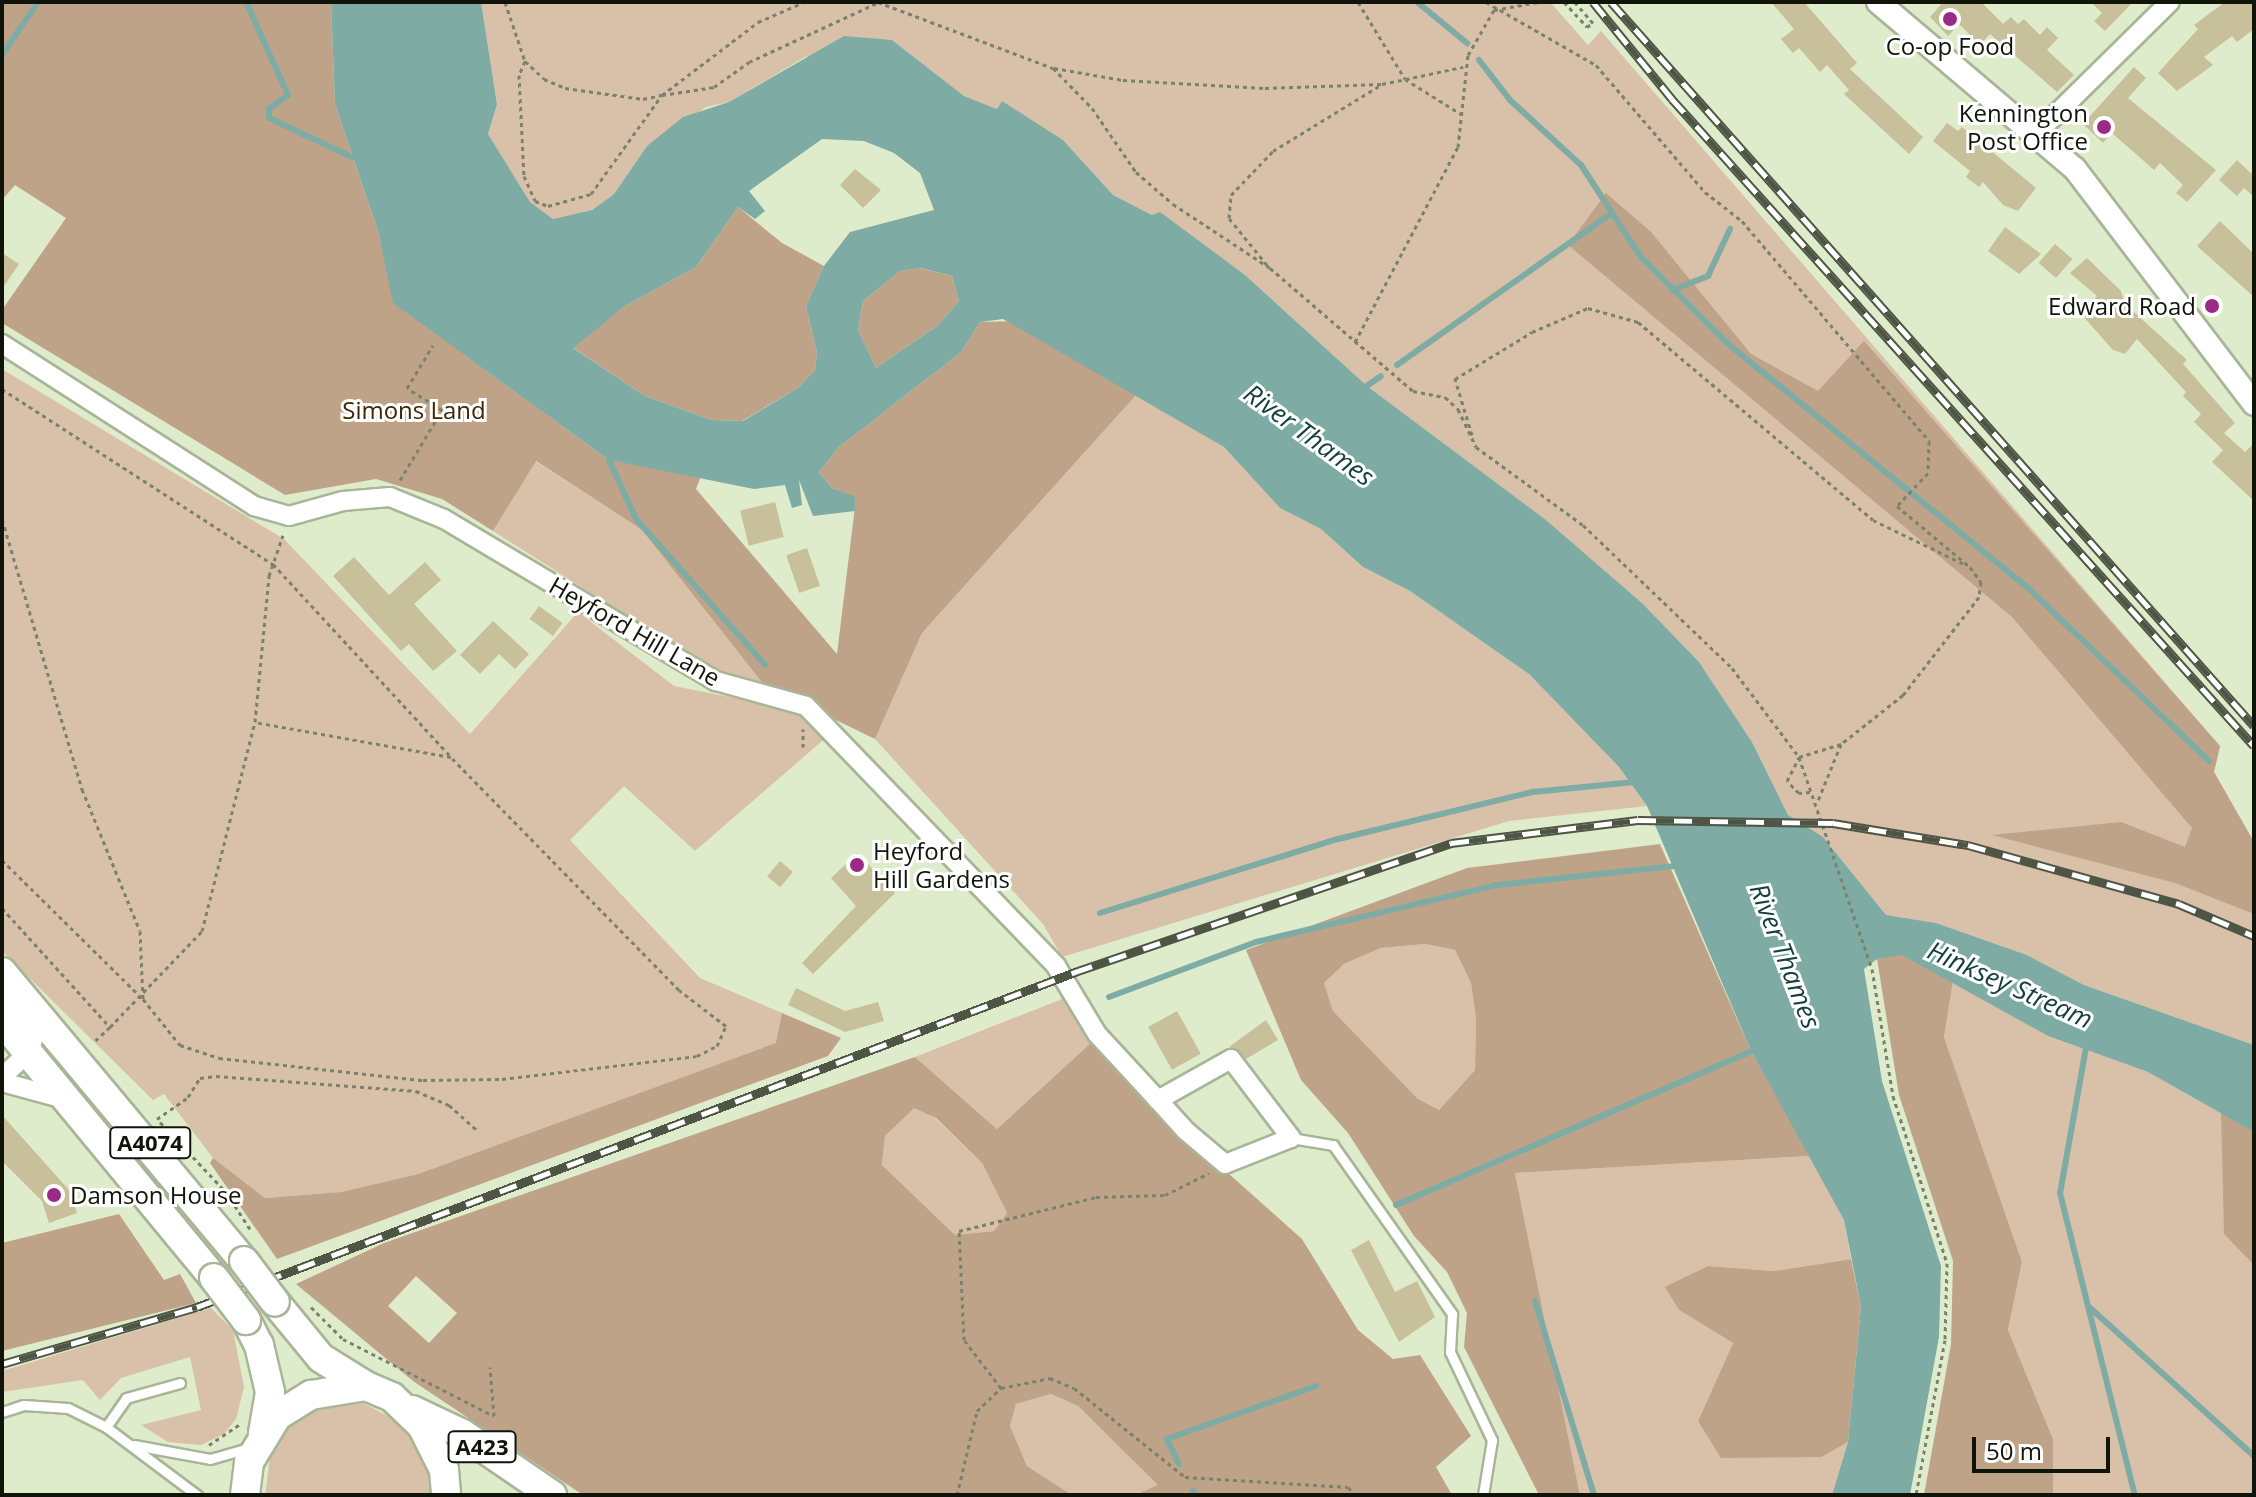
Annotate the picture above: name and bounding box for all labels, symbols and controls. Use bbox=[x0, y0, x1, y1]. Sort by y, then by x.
marker: Co-op Food bbox=[1941, 10, 1959, 28]
place label: Co-op Food bbox=[1886, 32, 2014, 60]
place label: Kennington Post Office bbox=[1959, 99, 2088, 155]
marker: Kennington Post Office bbox=[2095, 118, 2113, 136]
place label: Edward Road bbox=[2048, 292, 2196, 320]
marker: Edward Road bbox=[2203, 297, 2221, 315]
water label: River Thames bbox=[1238, 377, 1380, 493]
park label: Simons Land bbox=[342, 396, 486, 424]
street label: Heyford Hill Lane bbox=[544, 570, 726, 692]
place label: Heyford Hill Gardens bbox=[873, 837, 1010, 893]
marker: Heyford Hill Gardens bbox=[848, 856, 866, 874]
water label: River Thames bbox=[1743, 879, 1827, 1033]
water label: Hinksey Stream bbox=[1923, 935, 2097, 1035]
road number: A4074 bbox=[108, 1125, 192, 1161]
place label: Damson House bbox=[70, 1181, 242, 1209]
marker: Damson House bbox=[45, 1186, 63, 1204]
scale bar bbox=[1976, 1421, 2114, 1471]
road number: A423 bbox=[446, 1429, 518, 1465]
text: 50 m bbox=[1986, 1434, 2042, 1467]

